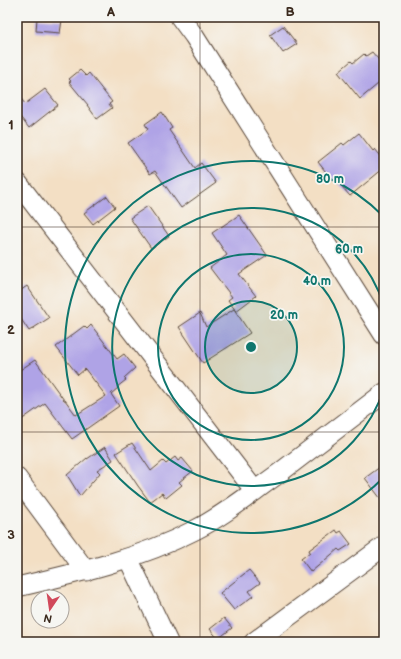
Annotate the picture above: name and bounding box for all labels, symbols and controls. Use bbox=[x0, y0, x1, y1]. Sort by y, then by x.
text: A bbox=[106, 4, 115, 20]
text: B bbox=[285, 4, 295, 20]
text: 1 bbox=[8, 117, 14, 133]
text: 80 m bbox=[316, 172, 344, 187]
text: 60 m bbox=[335, 242, 363, 257]
text: 40 m bbox=[303, 274, 331, 289]
text: 20 m bbox=[270, 308, 298, 323]
text: 2 bbox=[7, 322, 15, 338]
centre of rings bbox=[244, 340, 258, 354]
text: 3 bbox=[7, 527, 15, 543]
north arrow bbox=[30, 589, 70, 629]
text: N bbox=[42, 611, 53, 626]

